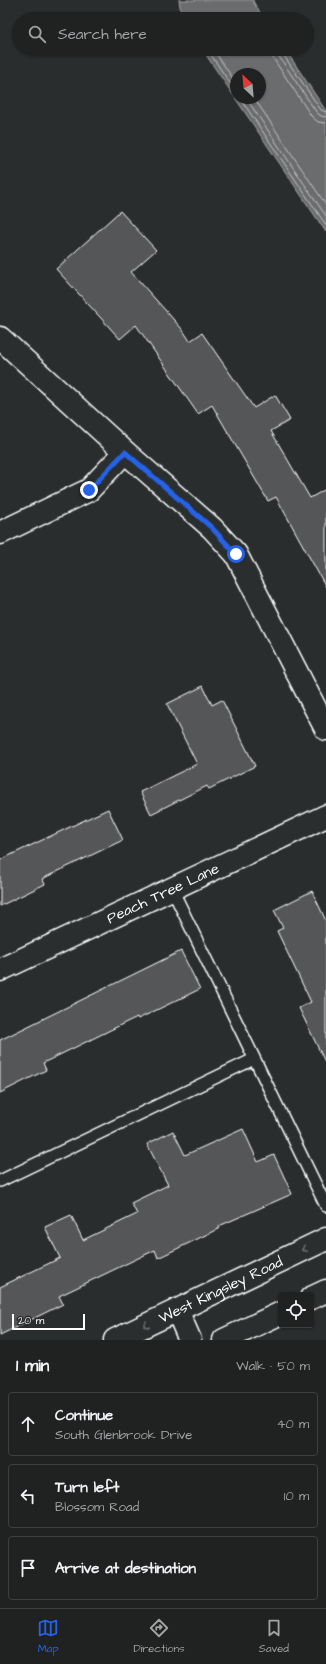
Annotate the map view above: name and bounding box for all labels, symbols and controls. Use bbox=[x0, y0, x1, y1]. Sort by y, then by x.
search box bbox=[12, 12, 314, 56]
icon: search bbox=[26, 23, 48, 45]
text: Search here bbox=[58, 24, 147, 45]
north arrow bbox=[230, 68, 266, 104]
route end bbox=[80, 481, 98, 499]
route start bbox=[227, 545, 245, 563]
street label: Peach Tree Lane bbox=[103, 858, 222, 929]
one-way arrow bbox=[301, 1244, 308, 1252]
street label: West Kingsley Road bbox=[155, 1251, 286, 1328]
map controls bbox=[278, 1292, 314, 1328]
button: locate bbox=[278, 1292, 314, 1328]
scale bar bbox=[12, 1312, 85, 1331]
text: 20 m bbox=[18, 1313, 44, 1328]
one-way arrow bbox=[143, 1320, 150, 1328]
text: 1 min bbox=[16, 1354, 49, 1378]
text: Walk · 50 m bbox=[236, 1357, 310, 1375]
text: Continue bbox=[55, 1405, 113, 1426]
icon: ahead bbox=[17, 1413, 39, 1435]
text: 40 m bbox=[277, 1415, 309, 1433]
text: South Glenbrook Drive bbox=[55, 1426, 192, 1444]
text: Turn left bbox=[55, 1477, 119, 1498]
icon: left bbox=[17, 1485, 39, 1507]
text: 10 m bbox=[284, 1487, 309, 1505]
text: Blossom Road bbox=[55, 1498, 139, 1516]
icon: arrive bbox=[17, 1557, 39, 1579]
text: Arrive at destination bbox=[55, 1558, 196, 1579]
tab: Map bbox=[37, 1617, 59, 1656]
tab: Directions bbox=[133, 1617, 185, 1656]
tab: Saved bbox=[259, 1617, 289, 1656]

